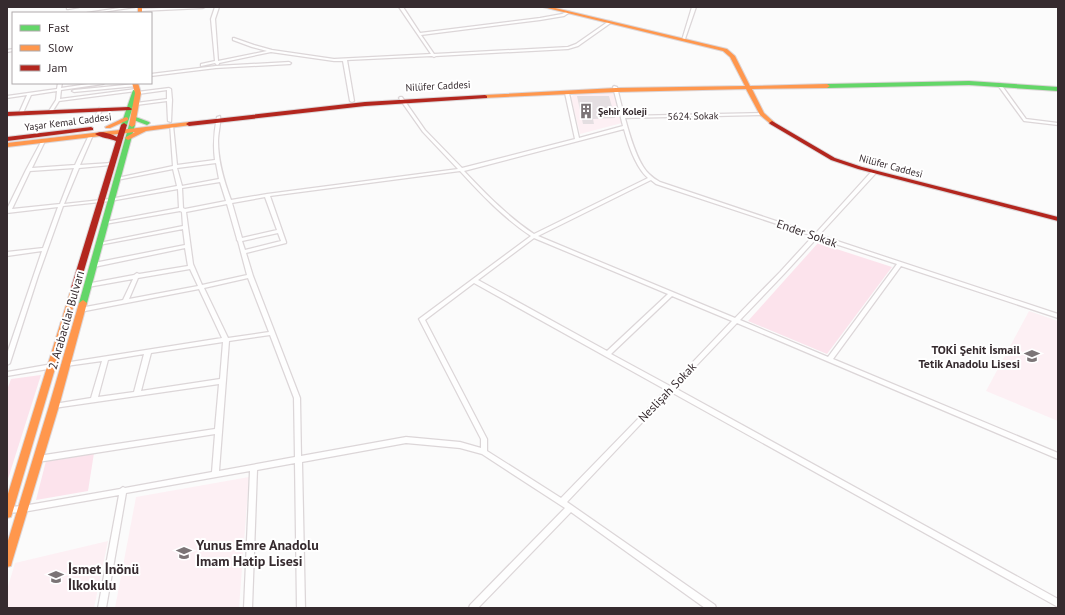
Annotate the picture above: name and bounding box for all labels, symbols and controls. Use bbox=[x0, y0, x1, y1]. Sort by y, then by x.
legend bbox=[12, 12, 152, 84]
text: Fast bbox=[48, 20, 69, 35]
text: Slow bbox=[48, 40, 73, 55]
text: Jam bbox=[47, 60, 67, 75]
street label: Nilüfer Caddesi bbox=[405, 78, 471, 94]
building icon: Şehir Koleji bbox=[577, 102, 595, 120]
place label: Şehir Koleji bbox=[598, 105, 647, 118]
street label: 5624. Sokak bbox=[667, 109, 719, 123]
street label: Yaşar Kemal Caddesi bbox=[24, 110, 112, 134]
street label: Nilüfer Caddesi bbox=[858, 151, 924, 181]
street label: Ender Sokak bbox=[775, 216, 839, 250]
street label: 2. Arabacılar Bulvarı bbox=[45, 269, 87, 371]
place label: TOKİ Şehit İsmail Tetik Anadolu Lisesi bbox=[919, 342, 1020, 371]
school or university icon: TOKİ Şehit İsmail Tetik Anadolu Lisesi bbox=[1023, 347, 1041, 365]
street label: Neslişah Sokak bbox=[635, 359, 699, 425]
place label: Yunus Emre Anadolu İmam Hatip Lisesi bbox=[195, 536, 319, 570]
school or university icon: Yunus Emre Anadolu İmam Hatip Lisesi bbox=[175, 544, 193, 562]
place label: İsmet İnönü İlkokulu bbox=[68, 560, 139, 594]
school or university icon: İsmet İnönü İlkokulu bbox=[47, 568, 65, 586]

